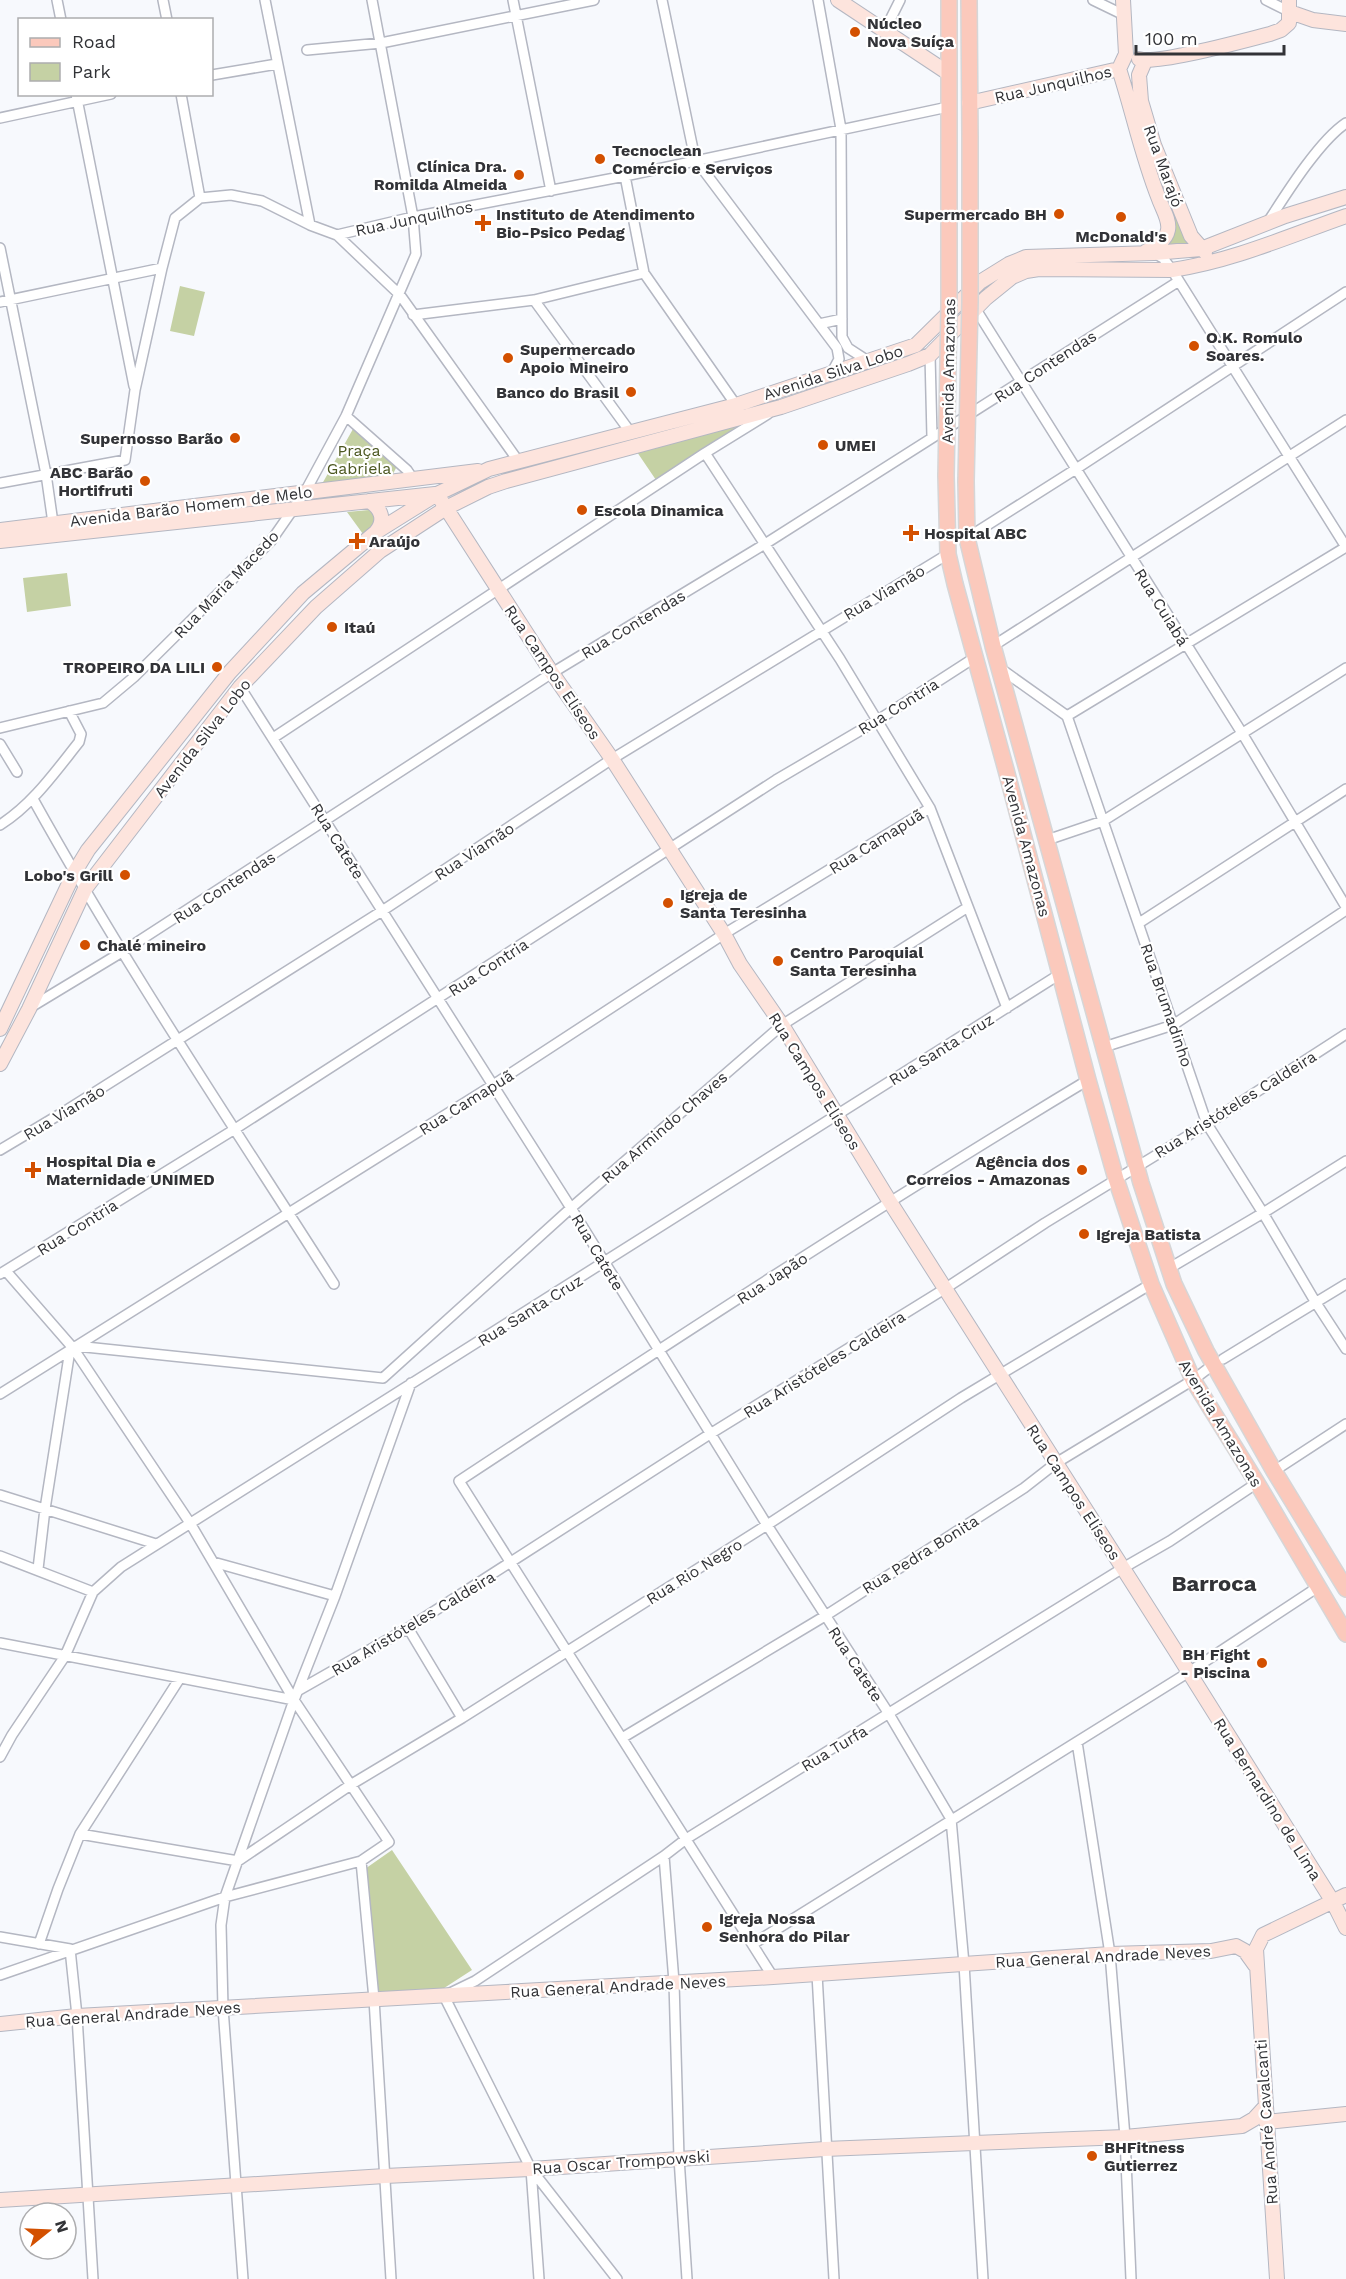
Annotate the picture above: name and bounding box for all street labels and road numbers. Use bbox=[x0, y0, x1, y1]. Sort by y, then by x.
street label: Rua Junquilhos bbox=[993, 62, 1114, 107]
street label: Rua Marajó bbox=[1140, 122, 1187, 210]
street label: Rua Junquilhos bbox=[354, 197, 475, 240]
street label: Avenida Amazonas bbox=[938, 298, 959, 444]
street label: Rua Contendas bbox=[991, 326, 1100, 407]
street label: Avenida Silva Lobo bbox=[761, 341, 905, 404]
street label: Avenida Barão Homem de Melo bbox=[69, 482, 313, 531]
street label: Rua Maria Macedo bbox=[170, 527, 283, 642]
street label: Rua Viamão bbox=[840, 561, 928, 624]
street label: Rua Cuiabá bbox=[1130, 565, 1193, 650]
street label: Rua Contendas bbox=[578, 586, 689, 663]
street label: Rua Campos Elíseos bbox=[500, 601, 605, 743]
street label: Rua Contria bbox=[854, 674, 942, 739]
street label: Avenida Silva Lobo bbox=[150, 675, 255, 802]
street label: Avenida Amazonas bbox=[999, 773, 1055, 919]
street label: Rua Catete bbox=[307, 800, 368, 883]
street label: Rua Camapuã bbox=[826, 805, 927, 878]
street label: Rua Viamão bbox=[431, 819, 518, 884]
street label: Rua Contendas bbox=[170, 847, 279, 928]
street label: Rua Contria bbox=[445, 935, 532, 1000]
street label: Rua Brumadinho bbox=[1136, 941, 1197, 1069]
street label: Rua Campos Elíseos bbox=[765, 1009, 865, 1153]
street label: Rua Santa Cruz bbox=[885, 1010, 997, 1089]
street label: Rua Aristóteles Caldeira bbox=[1151, 1047, 1320, 1162]
street label: Rua Camapuã bbox=[416, 1066, 517, 1139]
street label: Rua Armindo Chaves bbox=[597, 1067, 731, 1187]
street label: Rua Viamão bbox=[20, 1081, 108, 1144]
street label: Rua Contria bbox=[33, 1195, 121, 1260]
street label: Rua Catete bbox=[567, 1211, 628, 1294]
street label: Rua Japão bbox=[733, 1249, 811, 1308]
street label: Rua Santa Cruz bbox=[474, 1271, 586, 1350]
street label: Rua Aristóteles Caldeira bbox=[740, 1307, 909, 1422]
street label: Avenida Amazonas bbox=[1175, 1356, 1266, 1491]
street label: Rua Campos Elíseos bbox=[1022, 1421, 1125, 1564]
street label: Rua Pedra Bonita bbox=[859, 1511, 982, 1598]
street label: Rua Rio Negro bbox=[643, 1534, 746, 1609]
street label: Rua Aristóteles Caldeira bbox=[328, 1567, 499, 1680]
street label: Rua Catete bbox=[824, 1623, 887, 1705]
street label: Rua Bernardino de Lima bbox=[1210, 1715, 1325, 1884]
street label: Rua Turfa bbox=[798, 1721, 871, 1776]
street label: Rua General Andrade Neves bbox=[995, 1941, 1211, 1972]
street label: Rua General Andrade Neves bbox=[510, 1971, 726, 2002]
street label: Rua General Andrade Neves bbox=[25, 1997, 242, 2032]
street label: Rua André Cavalcanti bbox=[1251, 2039, 1282, 2205]
street label: Rua Oscar Trompowski bbox=[532, 2147, 711, 2178]

